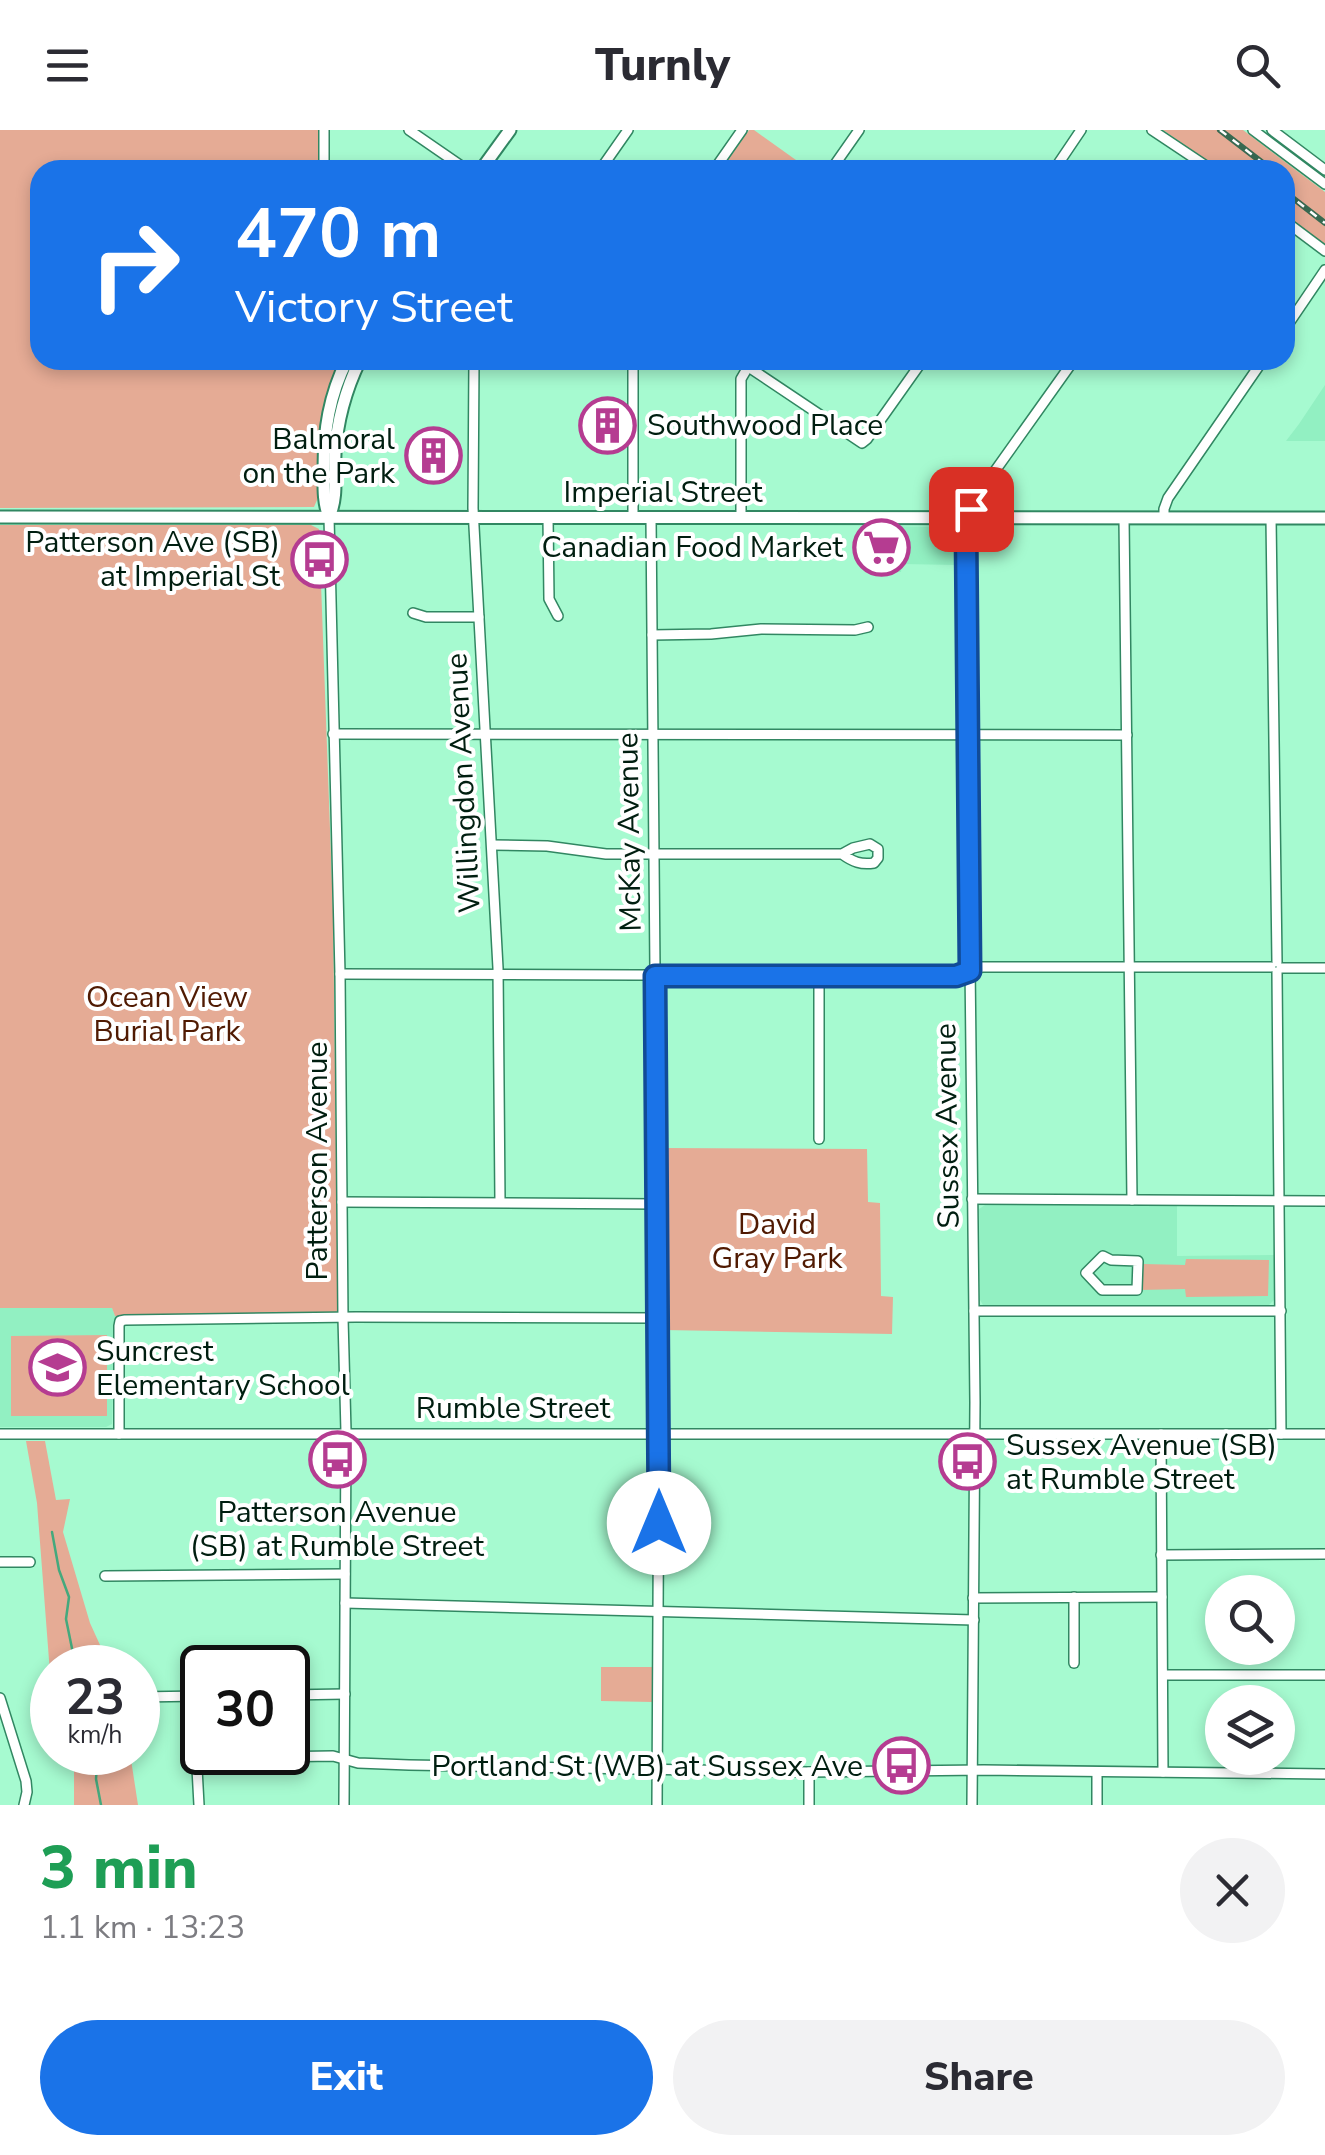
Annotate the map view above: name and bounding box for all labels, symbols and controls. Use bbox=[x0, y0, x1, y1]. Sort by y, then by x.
text: Turnly bbox=[595, 35, 730, 96]
icon: menu bbox=[40, 38, 95, 93]
icon: search bbox=[1230, 38, 1285, 93]
text: 470 m bbox=[235, 186, 441, 282]
icon: right bbox=[70, 200, 200, 330]
text: Victory Street bbox=[235, 277, 513, 338]
building icon: Southwood Place bbox=[578, 395, 638, 455]
place label: Southwood Place bbox=[647, 405, 883, 446]
place label: Balmoral on the Park bbox=[242, 419, 396, 494]
building icon: Balmoral on the Park bbox=[404, 426, 464, 486]
pin bbox=[929, 467, 1014, 552]
street label: Imperial Street bbox=[564, 472, 763, 513]
icon: arrive bbox=[944, 482, 999, 537]
supermarket icon: Canadian Food Market bbox=[852, 517, 912, 577]
place label: Patterson Ave (SB) at Imperial St bbox=[25, 522, 280, 597]
place label: Canadian Food Market bbox=[542, 527, 843, 568]
bus stop icon: Patterson Ave (SB) at Imperial St bbox=[289, 529, 349, 589]
street label: Willingdon Avenue bbox=[436, 652, 491, 914]
street label: McKay Avenue bbox=[607, 732, 652, 932]
park label: Ocean View Burial Park bbox=[86, 977, 248, 1052]
street label: Sussex Avenue bbox=[925, 1023, 970, 1229]
street label: Patterson Avenue bbox=[297, 1041, 338, 1281]
park label: David Gray Park bbox=[711, 1204, 844, 1279]
place label: Suncrest Elementary School bbox=[96, 1331, 350, 1406]
school or university icon: Suncrest Elementary School bbox=[27, 1338, 87, 1398]
street label: Rumble Street bbox=[416, 1388, 611, 1429]
place label: Sussex Avenue (SB) at Rumble Street bbox=[1006, 1425, 1277, 1500]
bus stop icon: Patterson Avenue (SB) at Rumble Street bbox=[307, 1430, 367, 1490]
bus stop icon: Sussex Avenue (SB) at Rumble Street bbox=[937, 1432, 997, 1492]
position arrow bbox=[607, 1471, 711, 1575]
place label: Patterson Avenue (SB) at Rumble Street bbox=[190, 1492, 484, 1567]
map controls bbox=[1205, 1575, 1295, 1775]
button: search bbox=[1205, 1575, 1295, 1665]
speed limit sign: 30 bbox=[180, 1645, 310, 1775]
text: 23 bbox=[65, 1663, 125, 1732]
button: layers bbox=[1205, 1685, 1295, 1775]
text: km/h bbox=[67, 1718, 123, 1752]
bus stop icon: Portland St (WB) at Sussex Ave bbox=[872, 1736, 932, 1796]
place label: Portland St (WB) at Sussex Ave bbox=[432, 1746, 863, 1787]
text: 3 min bbox=[40, 1827, 198, 1909]
button: close bbox=[1180, 1838, 1285, 1943]
text: 1.1 km · 13:23 bbox=[40, 1906, 245, 1949]
button: Exit bbox=[40, 2020, 653, 2135]
button: Share bbox=[673, 2020, 1285, 2135]

